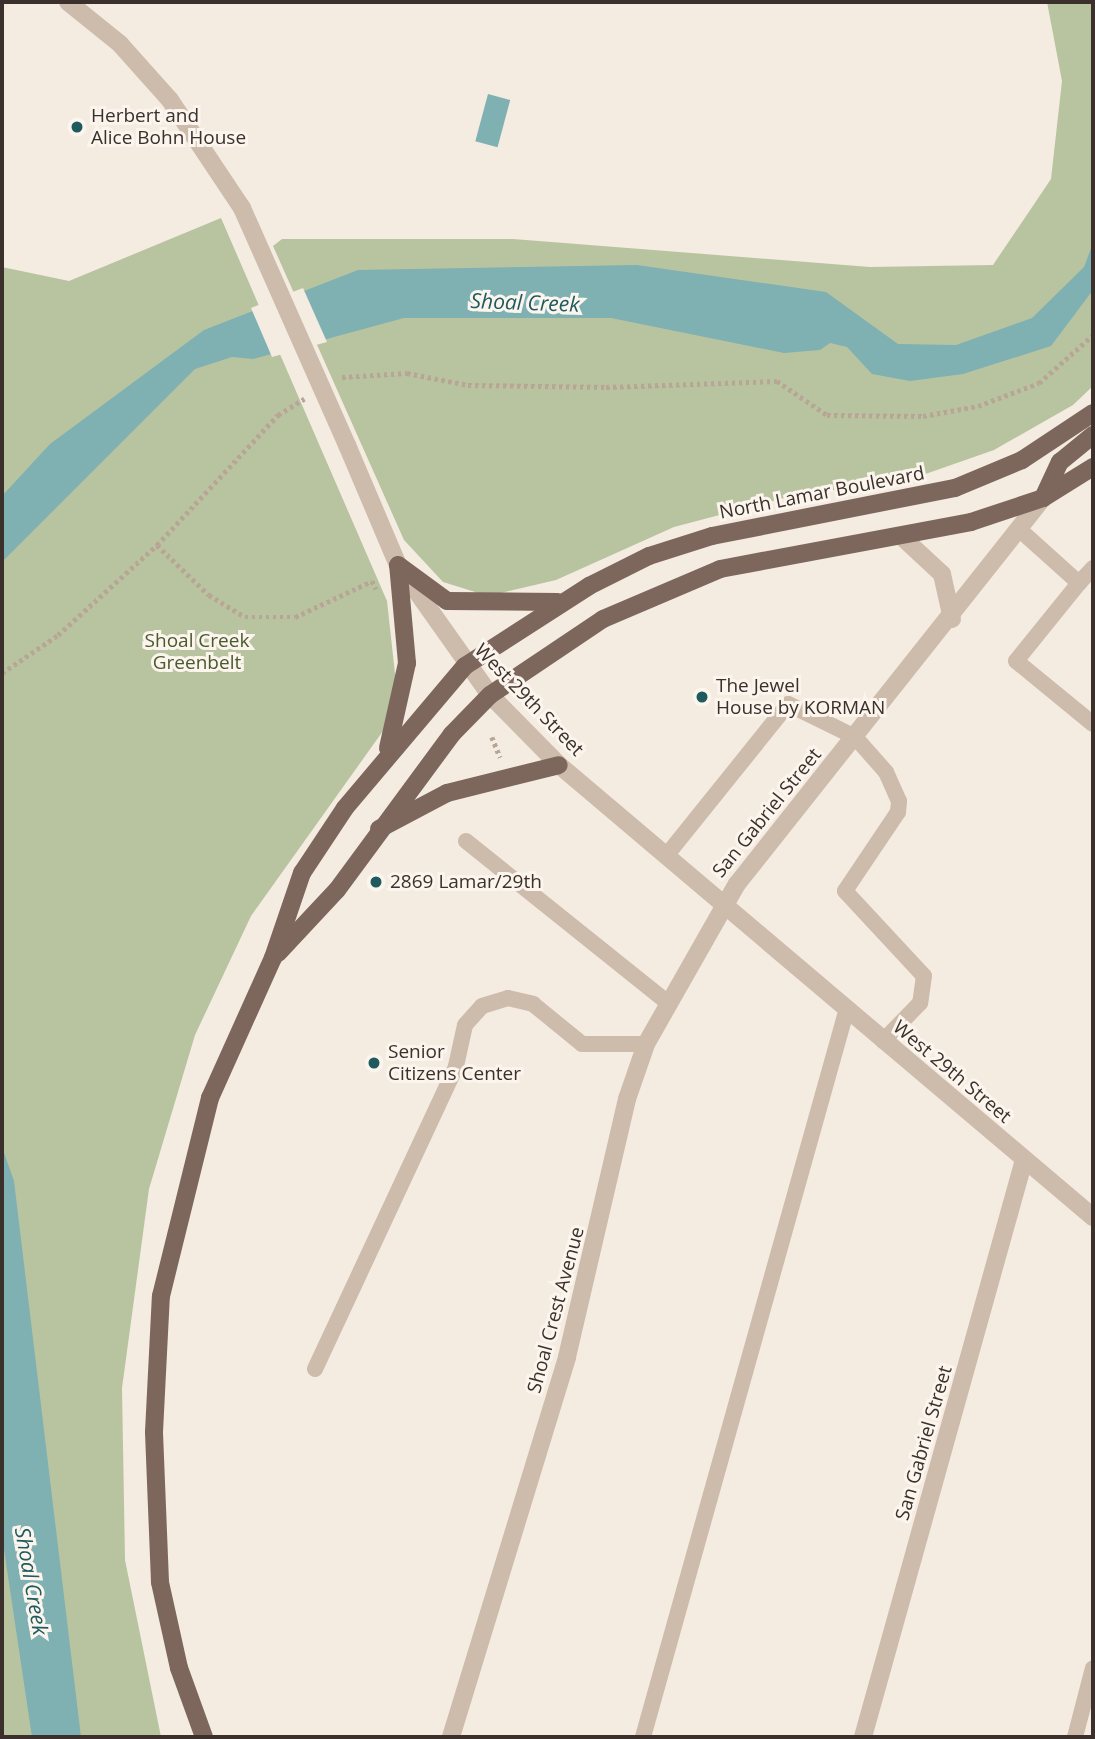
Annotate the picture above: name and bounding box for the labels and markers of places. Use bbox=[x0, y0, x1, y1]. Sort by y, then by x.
place label: Herbert and Alice Bohn House bbox=[91, 105, 246, 149]
marker: Herbert and Alice Bohn House bbox=[69, 119, 85, 135]
place label: The Jewel House by KORMAN bbox=[716, 675, 885, 719]
marker: The Jewel House by KORMAN bbox=[694, 689, 710, 705]
place label: 2869 Lamar/29th bbox=[390, 871, 542, 893]
marker: 2869 Lamar/29th bbox=[368, 874, 384, 890]
place label: Senior Citizens Center bbox=[388, 1041, 521, 1085]
marker: Senior Citizens Center bbox=[366, 1055, 382, 1071]

